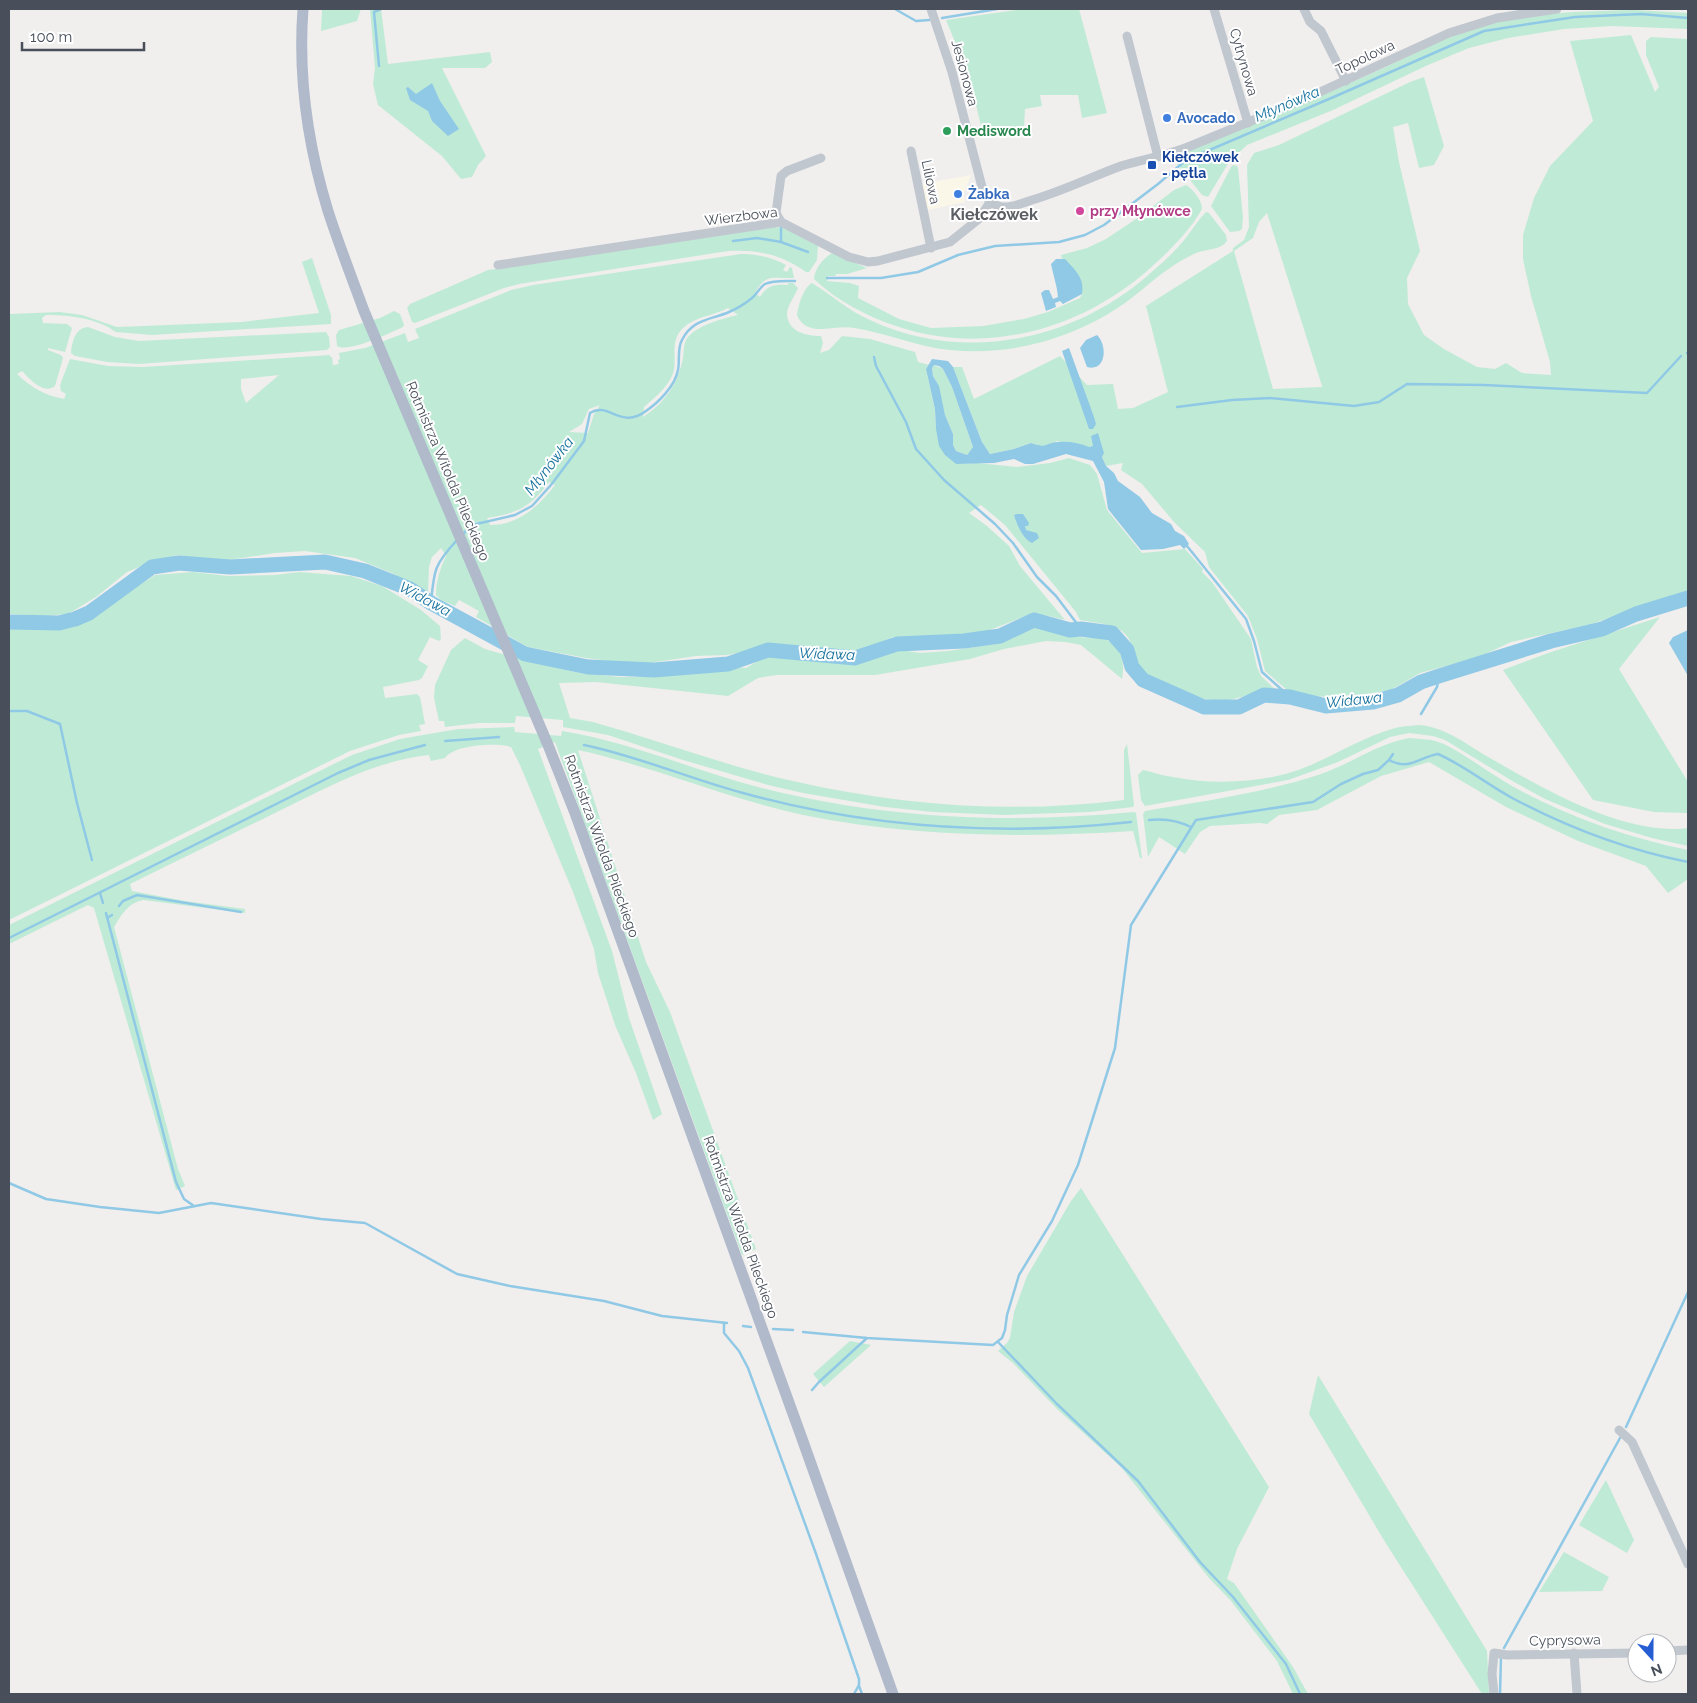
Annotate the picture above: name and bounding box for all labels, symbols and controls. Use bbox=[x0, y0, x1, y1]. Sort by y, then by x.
scale bar bbox=[22, 20, 145, 52]
street label: Cytrynowa bbox=[1227, 26, 1261, 98]
text: 100 m bbox=[30, 28, 72, 46]
street label: Topolowa bbox=[1333, 36, 1397, 78]
street label: Jesionowa bbox=[948, 38, 982, 108]
water label: Młynówka bbox=[1252, 82, 1322, 126]
place label: Avocado bbox=[1177, 110, 1236, 126]
marker: Avocado bbox=[1161, 112, 1173, 124]
place label: Medisword bbox=[957, 123, 1031, 139]
marker: Medisword bbox=[941, 125, 953, 137]
place label: Kiełczówek - pętla bbox=[1162, 149, 1239, 181]
street label: Liliowa bbox=[918, 158, 944, 206]
marker: Kiełczówek - pętla bbox=[1146, 159, 1158, 171]
place label: Żabka bbox=[968, 185, 1009, 202]
marker: Żabka bbox=[952, 188, 964, 200]
place label: przy Młynówce bbox=[1090, 203, 1191, 219]
street label: Wierzbowa bbox=[704, 204, 778, 228]
district label: Kiełczówek bbox=[950, 205, 1038, 224]
marker: przy Młynówce bbox=[1074, 205, 1086, 217]
street label: Rotmistrza Witolda Pileckiego bbox=[403, 379, 493, 563]
water label: Młynówka bbox=[521, 433, 577, 499]
water label: Widawa bbox=[396, 578, 454, 620]
water label: Widawa bbox=[799, 644, 855, 664]
water label: Widawa bbox=[1325, 688, 1383, 712]
street label: Rotmistrza Witolda Pileckiego bbox=[561, 753, 643, 939]
street label: Rotmistrza Witolda Pileckiego bbox=[700, 1134, 782, 1320]
street label: Cyprysowa bbox=[1529, 1631, 1601, 1649]
north arrow bbox=[1627, 1633, 1677, 1683]
text: N bbox=[1649, 1661, 1665, 1680]

